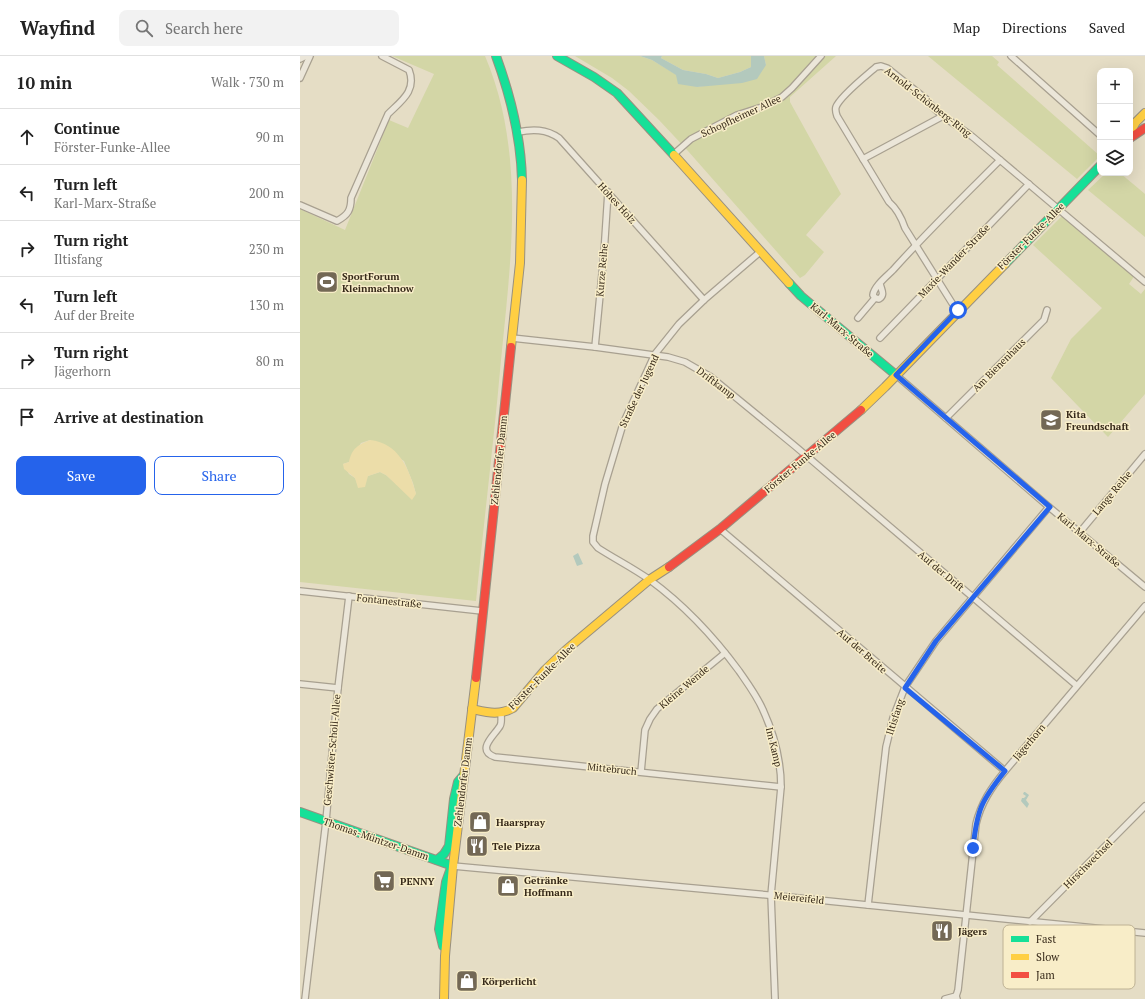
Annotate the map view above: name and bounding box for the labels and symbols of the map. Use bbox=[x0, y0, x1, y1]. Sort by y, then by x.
street label: Arnold-Schönberg-Ring bbox=[882, 64, 975, 140]
street label: Schopfheimer Allee bbox=[699, 92, 783, 140]
street label: Hohes Holz bbox=[595, 180, 639, 226]
street label: Förster-Funke-Allee bbox=[995, 200, 1067, 272]
street label: Maxie-Wander-Straße bbox=[915, 221, 993, 301]
street label: Kurze Reihe bbox=[593, 243, 611, 297]
sports icon: SportForum Kleinmachnow bbox=[314, 269, 340, 295]
place label: SportForum Kleinmachnow bbox=[342, 270, 414, 295]
street label: Karl-Marx-Straße bbox=[808, 300, 876, 360]
route start bbox=[949, 301, 967, 319]
street label: Am Bienenhaus bbox=[970, 336, 1028, 394]
street label: Straße der Jugend bbox=[616, 352, 662, 430]
street label: Driftkamp bbox=[694, 364, 738, 402]
school or university icon: Kita Freundschaft bbox=[1038, 407, 1064, 433]
place label: Kita Freundschaft bbox=[1066, 408, 1129, 433]
street label: Zehlendorfer Damm bbox=[488, 414, 510, 505]
street label: Förster-Funke-Allee bbox=[762, 428, 838, 496]
street label: Lange Reihe bbox=[1090, 468, 1134, 518]
street label: Karl-Marx-Straße bbox=[1055, 510, 1123, 570]
street label: Auf der Drift bbox=[915, 548, 967, 594]
street label: Fontanestraße bbox=[356, 591, 422, 611]
street label: Auf der Breite bbox=[834, 626, 890, 676]
street label: Förster-Funke-Allee bbox=[506, 640, 578, 712]
street label: Kleine Wende bbox=[656, 662, 712, 712]
street label: Geschwister-Scholl-Allee bbox=[321, 694, 343, 806]
street label: Iltisfang bbox=[883, 697, 907, 737]
street label: Jägerhorn bbox=[1010, 721, 1048, 763]
street label: Im Kamp bbox=[763, 726, 785, 768]
street label: Zehlendorfer Damm bbox=[451, 736, 475, 827]
street label: Mittebruch bbox=[587, 760, 638, 778]
shop icon: Haarspray bbox=[467, 809, 493, 835]
street label: Thomas-Müntzer-Damm bbox=[322, 815, 431, 863]
place label: Haarspray bbox=[496, 816, 546, 829]
restaurant icon: Tele Pizza bbox=[464, 833, 490, 859]
street label: Hirschwechsel bbox=[1061, 837, 1115, 891]
route end bbox=[964, 839, 982, 857]
place label: Tele Pizza bbox=[492, 840, 541, 853]
supermarket icon: PENNY bbox=[371, 868, 397, 894]
shop icon: Getränke Hoffmann bbox=[495, 873, 521, 899]
place label: Getränke Hoffmann bbox=[524, 874, 573, 899]
place label: PENNY bbox=[400, 875, 435, 888]
street label: Meiereifeld bbox=[773, 889, 825, 907]
restaurant icon: Jägers bbox=[929, 918, 955, 944]
place label: Jägers bbox=[958, 925, 988, 938]
legend bbox=[1003, 925, 1135, 989]
text: Fast bbox=[1036, 932, 1056, 946]
text: Slow bbox=[1036, 950, 1060, 964]
shop icon: Körperlicht bbox=[454, 968, 480, 994]
text: Jam bbox=[1036, 968, 1055, 982]
place label: Körperlicht bbox=[482, 975, 537, 988]

